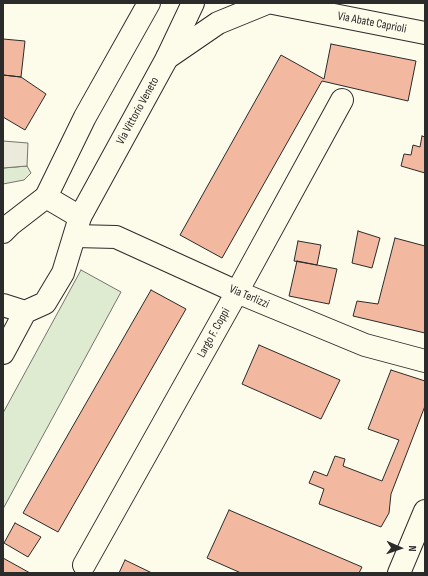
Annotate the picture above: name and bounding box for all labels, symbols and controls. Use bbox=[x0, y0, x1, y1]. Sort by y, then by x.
street label: Via Abate Caprioli bbox=[336, 9, 408, 37]
street label: Via Vittorio Veneto bbox=[114, 75, 162, 147]
street label: Via Terlizzi bbox=[227, 282, 271, 312]
street label: Largo F. Coppi bbox=[194, 306, 234, 360]
north arrow bbox=[380, 528, 420, 568]
text: N bbox=[406, 545, 419, 552]

